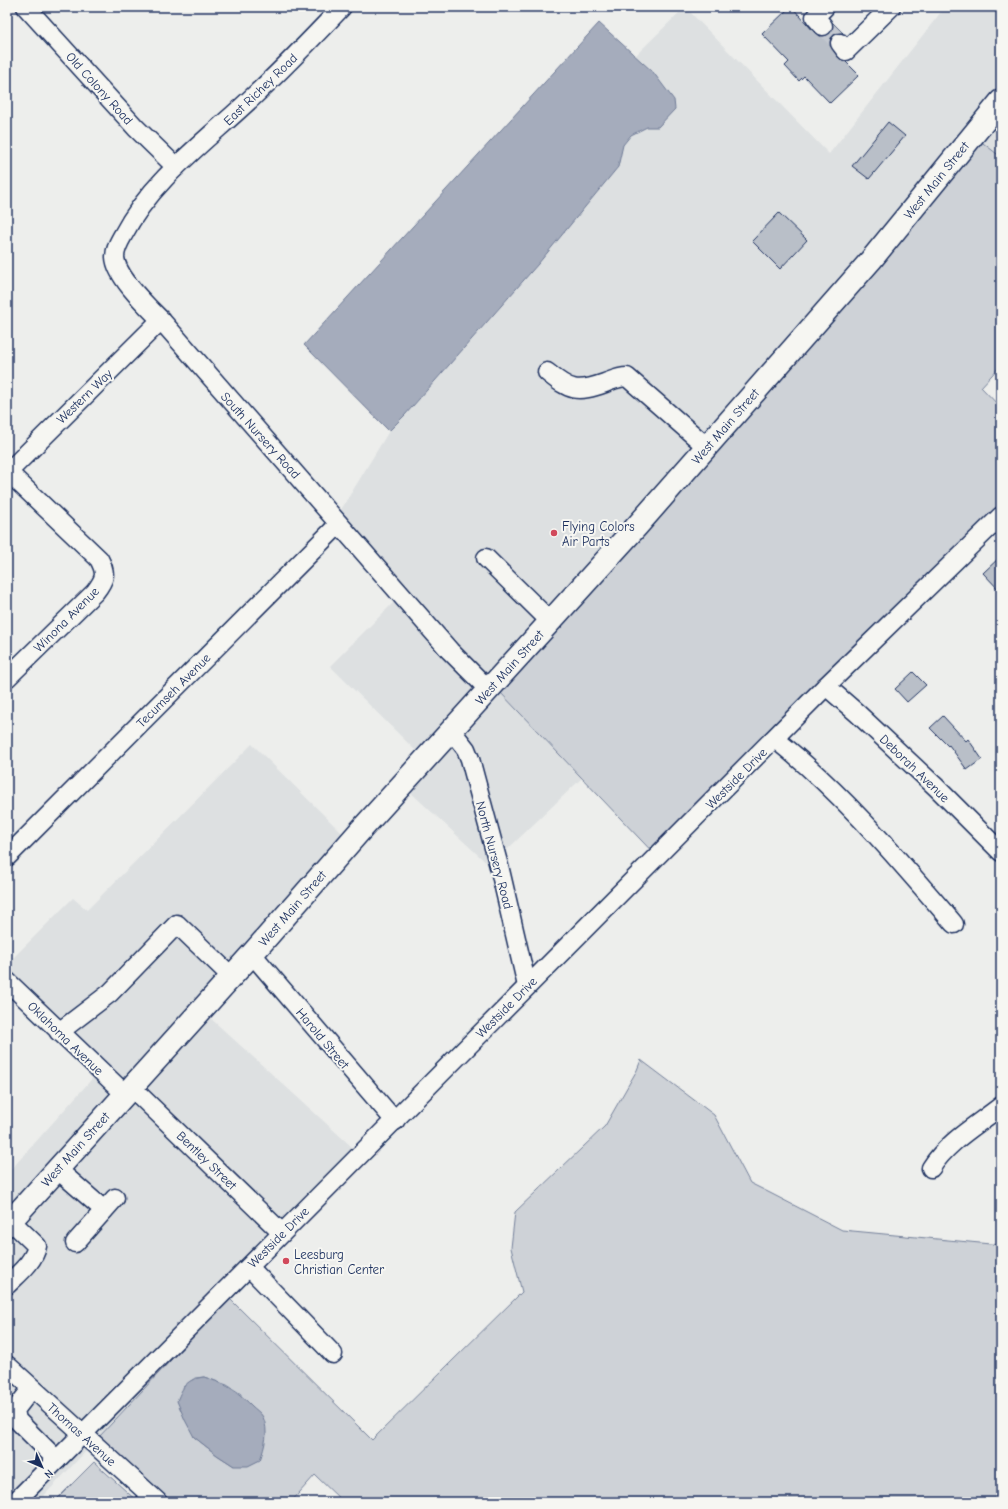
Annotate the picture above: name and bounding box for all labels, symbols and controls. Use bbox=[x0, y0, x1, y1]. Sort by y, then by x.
street label: Old Colony Road bbox=[63, 49, 136, 128]
street label: East Richey Road bbox=[220, 50, 300, 128]
street label: West Main Street bbox=[901, 138, 973, 222]
street label: Western Way bbox=[53, 366, 116, 427]
street label: West Main Street bbox=[689, 385, 763, 467]
street label: South Nursery Road bbox=[218, 389, 303, 482]
place label: Flying Colors Air Parts bbox=[562, 519, 635, 549]
marker: Flying Colors Air Parts bbox=[549, 528, 559, 538]
street label: Winona Avenue bbox=[31, 583, 102, 655]
street label: West Main Street bbox=[472, 626, 548, 708]
street label: Tecumseh Avenue bbox=[133, 650, 214, 731]
street label: Deborah Avenue bbox=[877, 731, 953, 806]
street label: Westside Drive bbox=[703, 744, 770, 812]
street label: North Nursery Road bbox=[473, 799, 516, 911]
street label: West Main Street bbox=[256, 867, 330, 949]
street label: Westside Drive bbox=[473, 973, 540, 1041]
street label: Oklahoma Avenue bbox=[25, 998, 107, 1079]
street label: Harold Street bbox=[293, 1005, 353, 1073]
street label: West Main Street bbox=[38, 1108, 114, 1190]
street label: Bentley Street bbox=[174, 1128, 241, 1194]
street label: Westside Drive bbox=[245, 1203, 312, 1271]
place label: Leesburg Christian Center bbox=[294, 1247, 385, 1277]
marker: Leesburg Christian Center bbox=[281, 1256, 291, 1266]
street label: Thomas Avenue bbox=[44, 1400, 120, 1470]
north arrow bbox=[22, 1447, 62, 1487]
text: N bbox=[42, 1467, 56, 1481]

